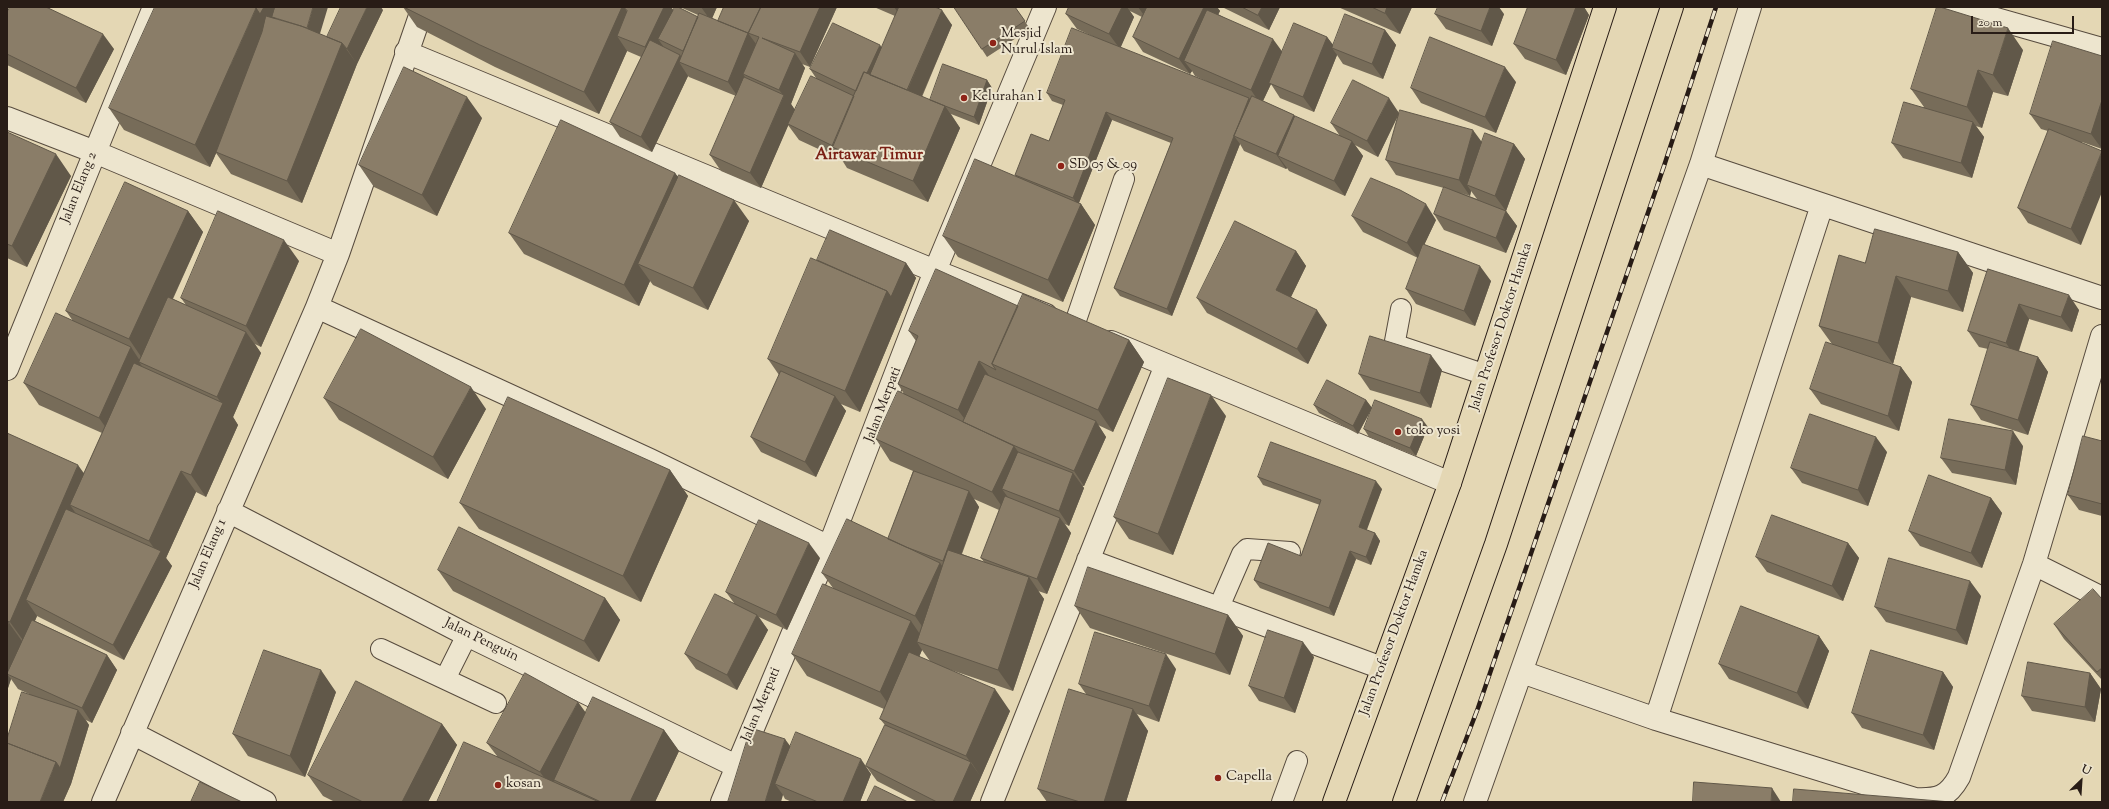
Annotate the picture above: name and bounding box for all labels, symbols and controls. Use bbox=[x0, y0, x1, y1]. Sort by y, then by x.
scale bar bbox=[1973, 8, 2076, 34]
text: 20 m bbox=[1978, 14, 2002, 32]
place label: Mesjid Nurul Islam bbox=[1001, 27, 1072, 60]
marker: Mesjid Nurul Islam bbox=[988, 38, 998, 48]
place label: Kelurahan I bbox=[972, 90, 1042, 106]
marker: Kelurahan I bbox=[959, 93, 969, 103]
district label: Airtawar Timur bbox=[815, 146, 923, 166]
street label: Jalan Elang 2 bbox=[58, 150, 102, 226]
place label: SD 05 & 09 bbox=[1069, 158, 1137, 174]
marker: SD 05 & 09 bbox=[1056, 161, 1066, 171]
street label: Jalan Profesor Doktor Hamka bbox=[1467, 241, 1537, 413]
street label: Jalan Merpati bbox=[862, 365, 906, 445]
place label: toko yosi bbox=[1406, 424, 1460, 440]
marker: toko yosi bbox=[1393, 427, 1403, 437]
street label: Jalan Elang 1 bbox=[187, 517, 231, 591]
street label: Jalan Profesor Doktor Hamka bbox=[1357, 548, 1433, 718]
street label: Jalan Penguin bbox=[441, 616, 521, 666]
street label: Jalan Merpati bbox=[739, 665, 785, 745]
north arrow bbox=[2061, 761, 2101, 801]
text: U bbox=[2079, 761, 2094, 779]
place label: Capella bbox=[1226, 770, 1272, 786]
marker: Capella bbox=[1213, 773, 1223, 783]
place label: kosan bbox=[506, 777, 541, 793]
marker: kosan bbox=[493, 780, 503, 790]

